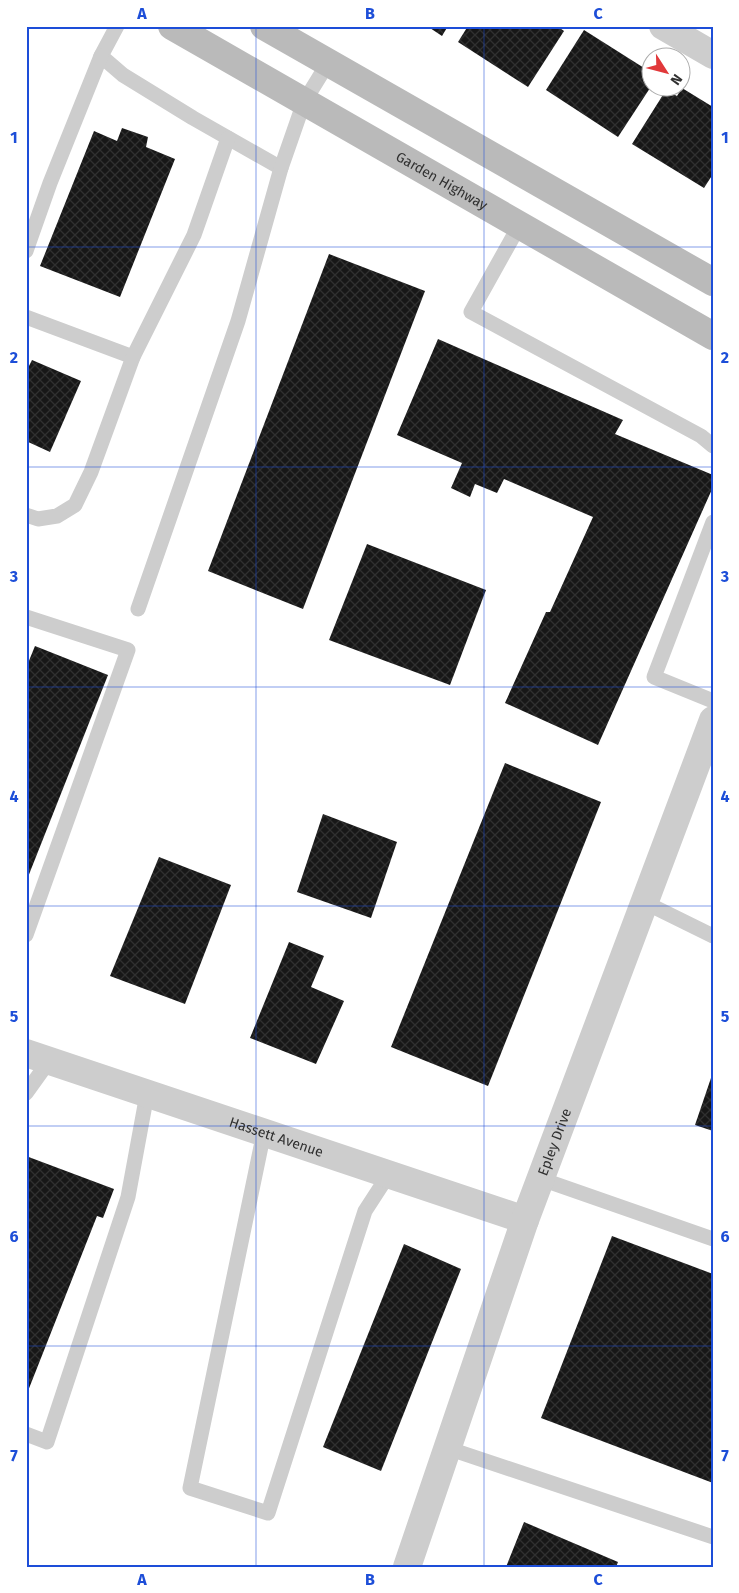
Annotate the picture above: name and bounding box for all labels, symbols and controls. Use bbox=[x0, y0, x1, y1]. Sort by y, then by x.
text: A bbox=[136, 4, 147, 23]
text: B bbox=[365, 4, 375, 23]
text: C bbox=[593, 4, 603, 23]
north arrow bbox=[642, 48, 692, 98]
text: N bbox=[667, 71, 686, 88]
text: 1 bbox=[10, 128, 18, 147]
text: 1 bbox=[721, 128, 729, 147]
street label: Garden Highway bbox=[393, 148, 490, 214]
text: 2 bbox=[10, 348, 18, 367]
text: 2 bbox=[721, 348, 729, 367]
text: 3 bbox=[9, 567, 18, 586]
text: 3 bbox=[720, 567, 729, 586]
text: 4 bbox=[9, 787, 19, 806]
text: 4 bbox=[720, 787, 730, 806]
text: 5 bbox=[10, 1007, 19, 1026]
text: 5 bbox=[721, 1007, 730, 1026]
street label: Epley Drive bbox=[534, 1106, 575, 1178]
street label: Hassett Avenue bbox=[227, 1114, 325, 1161]
text: 6 bbox=[9, 1227, 19, 1246]
text: 6 bbox=[720, 1227, 730, 1246]
text: 7 bbox=[10, 1446, 18, 1465]
text: 7 bbox=[721, 1446, 729, 1465]
text: A bbox=[136, 1570, 147, 1589]
text: B bbox=[365, 1570, 375, 1589]
text: C bbox=[593, 1570, 603, 1589]

